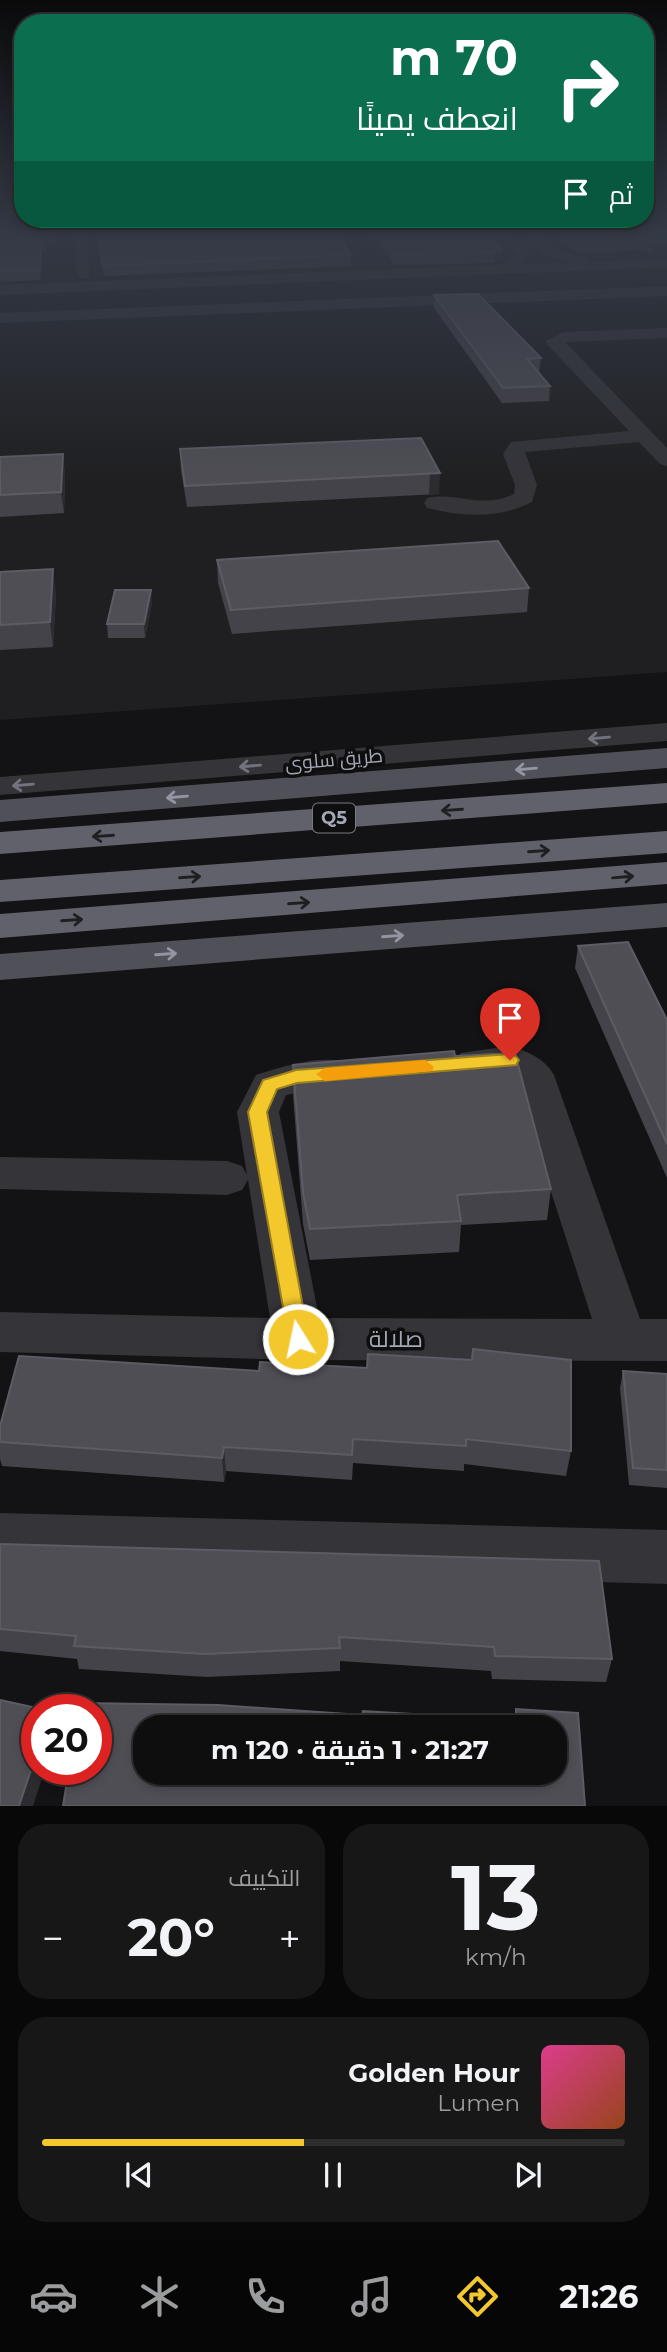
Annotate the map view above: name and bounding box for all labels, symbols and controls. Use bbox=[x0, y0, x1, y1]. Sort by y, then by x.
text: 70 m bbox=[390, 28, 518, 87]
icon: right bbox=[542, 42, 633, 133]
text: انعطف يمينًا bbox=[356, 99, 518, 138]
icon: arrive bbox=[557, 175, 595, 213]
text: ثم bbox=[609, 179, 633, 211]
one-way arrow bbox=[588, 732, 611, 745]
street label: طريق سلوى bbox=[284, 744, 384, 776]
one-way arrow bbox=[239, 760, 262, 773]
one-way arrow bbox=[515, 763, 537, 776]
one-way arrow bbox=[13, 779, 35, 792]
one-way arrow bbox=[166, 791, 189, 804]
one-way arrow bbox=[441, 803, 464, 816]
road number: Q5 bbox=[313, 804, 355, 832]
one-way arrow bbox=[93, 830, 115, 843]
one-way arrow bbox=[527, 844, 550, 857]
one-way arrow bbox=[178, 870, 201, 883]
one-way arrow bbox=[612, 870, 634, 883]
one-way arrow bbox=[287, 896, 310, 909]
one-way arrow bbox=[60, 913, 83, 926]
one-way arrow bbox=[381, 929, 403, 942]
one-way arrow bbox=[154, 947, 177, 960]
pin bbox=[480, 988, 540, 1060]
icon: arrive bbox=[491, 999, 529, 1037]
position arrow bbox=[261, 1302, 335, 1376]
street label: صلالة bbox=[369, 1325, 423, 1353]
speed limit sign: 20 bbox=[21, 1694, 112, 1785]
text: 21:27 · 1 دقيقة · 120 m bbox=[211, 1734, 489, 1766]
text: 13 bbox=[451, 1842, 541, 1953]
text: التكييف bbox=[228, 1864, 301, 1892]
text: 20° bbox=[127, 1906, 215, 1969]
text: − bbox=[42, 1915, 64, 1962]
text: + bbox=[279, 1915, 300, 1962]
text: km/h bbox=[465, 1943, 526, 1971]
text: Golden Hour bbox=[348, 2057, 520, 2089]
text: Lumen bbox=[437, 2089, 520, 2117]
icon: previous bbox=[120, 2156, 158, 2194]
icon: pause bbox=[314, 2156, 352, 2194]
icon: next bbox=[509, 2156, 547, 2194]
icon: car bbox=[29, 2272, 78, 2321]
icon: climate bbox=[135, 2272, 184, 2321]
icon: phone bbox=[241, 2272, 290, 2321]
icon: music bbox=[347, 2272, 396, 2321]
icon: directions bbox=[453, 2272, 502, 2321]
text: 21:26 bbox=[559, 2277, 638, 2316]

